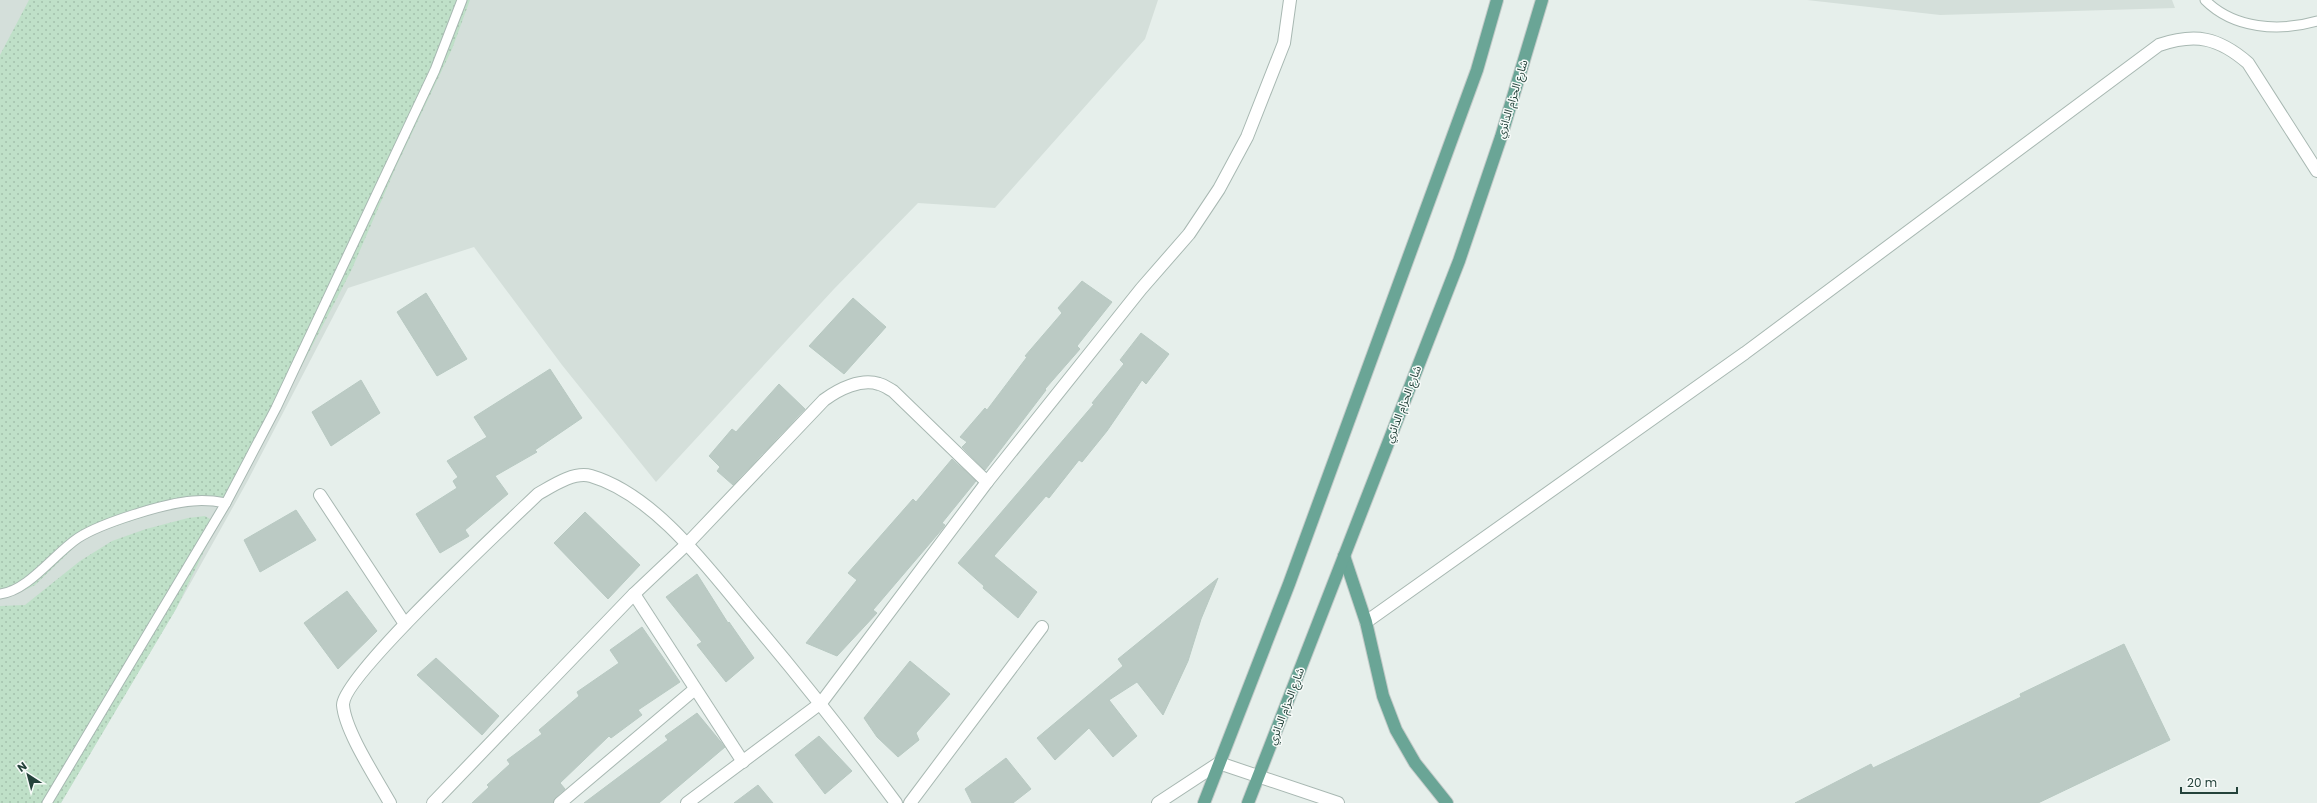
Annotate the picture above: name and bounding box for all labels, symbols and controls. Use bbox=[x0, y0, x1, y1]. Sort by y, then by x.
street label: شارع الحزام الدائري bbox=[1492, 57, 1533, 141]
street label: شارع الحزام الدائري bbox=[1381, 363, 1427, 445]
street label: شارع الحزام الدائري bbox=[1264, 665, 1310, 747]
north arrow bbox=[8, 755, 48, 795]
text: N bbox=[14, 758, 30, 776]
scale bar bbox=[2181, 769, 2237, 795]
text: 20 m bbox=[2187, 774, 2217, 791]

